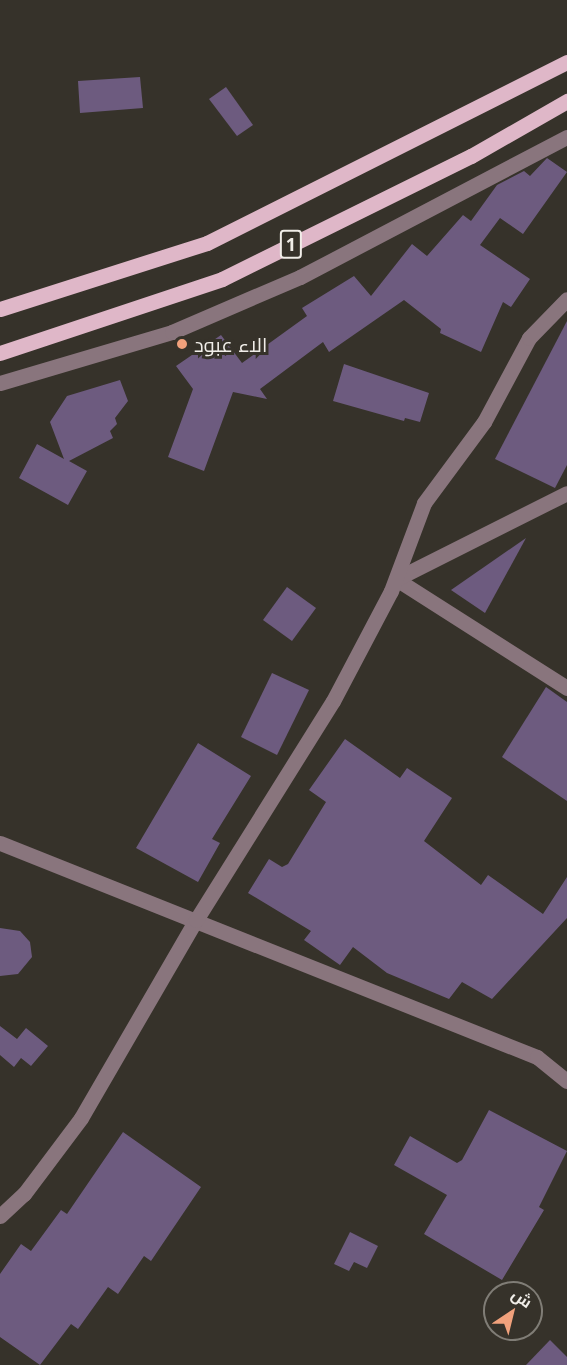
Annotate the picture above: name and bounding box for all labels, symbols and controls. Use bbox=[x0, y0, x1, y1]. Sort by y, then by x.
road number: 1 bbox=[279, 229, 303, 259]
place label: الاء عبود bbox=[194, 332, 267, 356]
marker: الاء عبود bbox=[175, 337, 189, 351]
north arrow bbox=[483, 1281, 543, 1341]
text: ش bbox=[507, 1283, 537, 1313]

